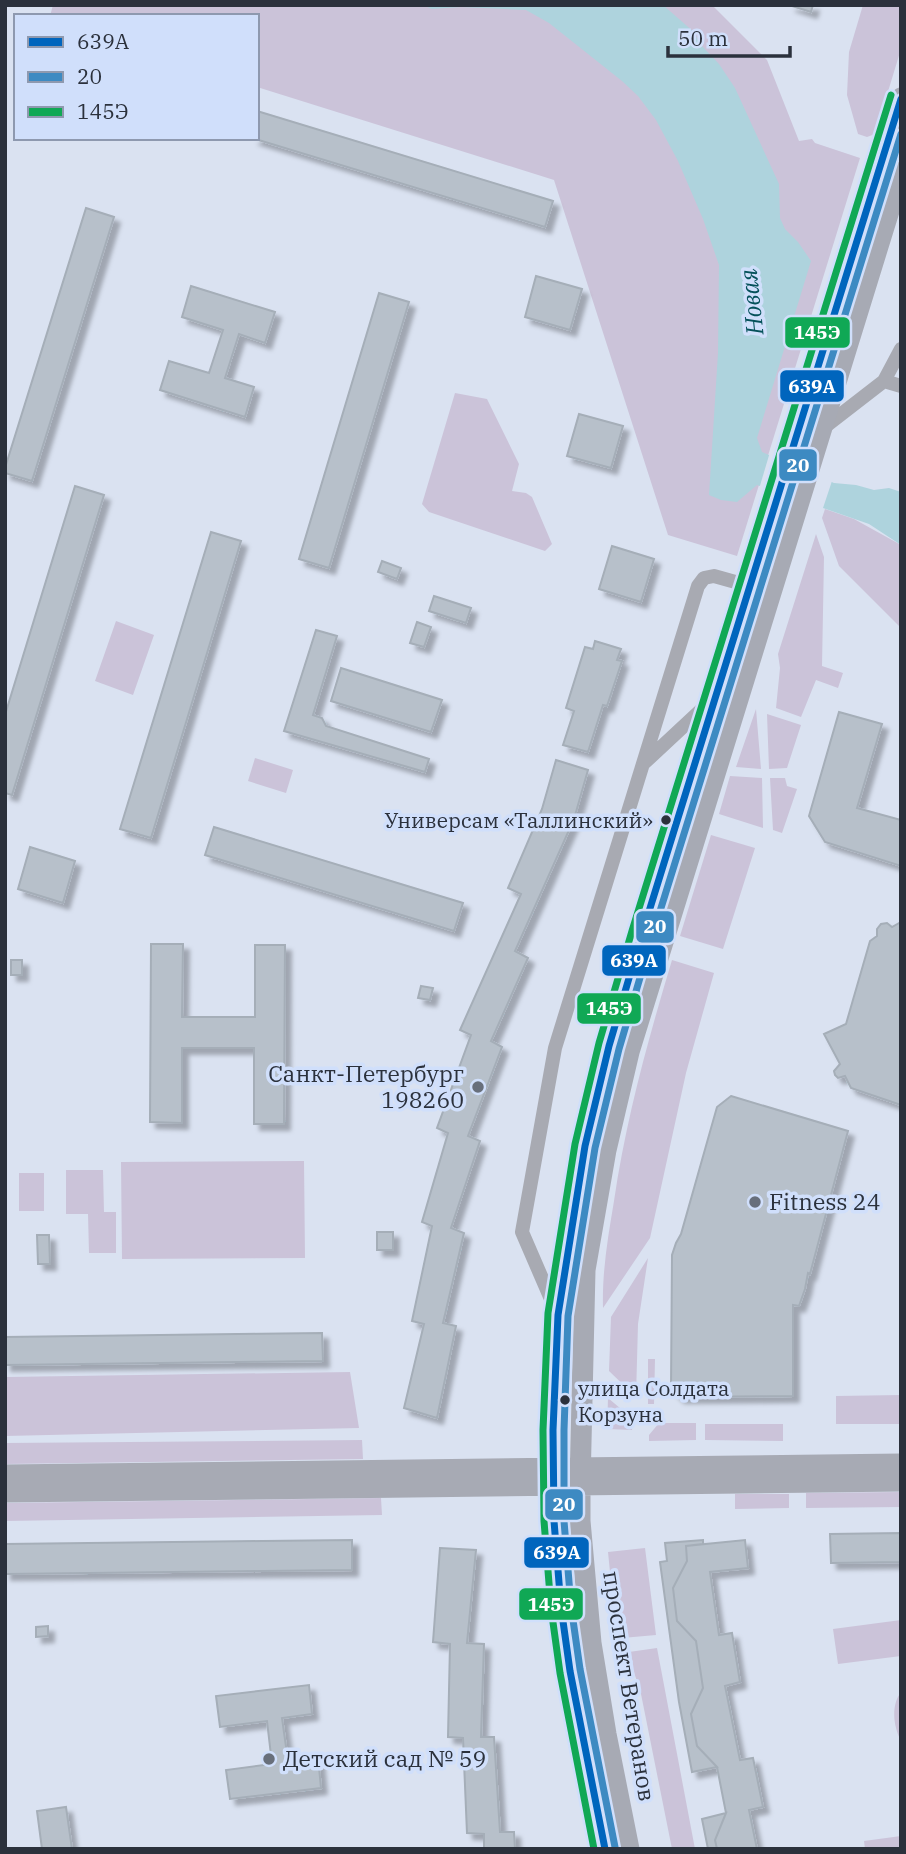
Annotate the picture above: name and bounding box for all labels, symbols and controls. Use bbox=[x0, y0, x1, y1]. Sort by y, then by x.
legend bbox=[14, 14, 259, 140]
scale bar bbox=[668, 14, 790, 58]
text: 50 m bbox=[678, 24, 728, 52]
text: 639А bbox=[77, 27, 130, 55]
text: 20 bbox=[77, 62, 102, 90]
text: 145Э bbox=[77, 97, 128, 125]
water label: Новая bbox=[732, 267, 770, 338]
line badge: 145Э bbox=[784, 316, 851, 349]
text: 145Э bbox=[793, 320, 841, 344]
line badge: 639А bbox=[779, 369, 845, 403]
text: 639А bbox=[788, 374, 836, 398]
line badge: 20 bbox=[778, 448, 818, 482]
text: 20 bbox=[787, 453, 809, 477]
place label: Универсам «Таллинский» bbox=[385, 806, 653, 834]
marker: Универсам «Таллинский» bbox=[659, 813, 673, 827]
line badge: 20 bbox=[635, 910, 675, 944]
text: 20 bbox=[644, 914, 666, 938]
line badge: 639А bbox=[601, 944, 667, 977]
text: 639А bbox=[610, 948, 658, 972]
line badge: 145Э bbox=[576, 992, 642, 1025]
text: 145Э bbox=[585, 996, 633, 1020]
place label: Санкт-Петербург 198260 bbox=[268, 1058, 464, 1114]
marker: Санкт-Петербург 198260 bbox=[470, 1079, 486, 1095]
place label: Fitness 24 bbox=[769, 1186, 880, 1216]
marker: Fitness 24 bbox=[747, 1194, 763, 1210]
place label: улица Солдата Корзуна bbox=[578, 1374, 730, 1428]
marker: улица Солдата Корзуна bbox=[558, 1393, 572, 1407]
line badge: 20 bbox=[544, 1488, 584, 1521]
text: 20 bbox=[553, 1492, 575, 1516]
line badge: 639А bbox=[523, 1536, 590, 1569]
text: 639А bbox=[533, 1540, 581, 1564]
street label: проспект Ветеранов bbox=[597, 1568, 663, 1803]
line badge: 145Э bbox=[518, 1587, 584, 1621]
text: 145Э bbox=[527, 1592, 575, 1616]
place label: Детский сад № 59 bbox=[283, 1743, 486, 1773]
marker: Детский сад № 59 bbox=[261, 1751, 277, 1767]

